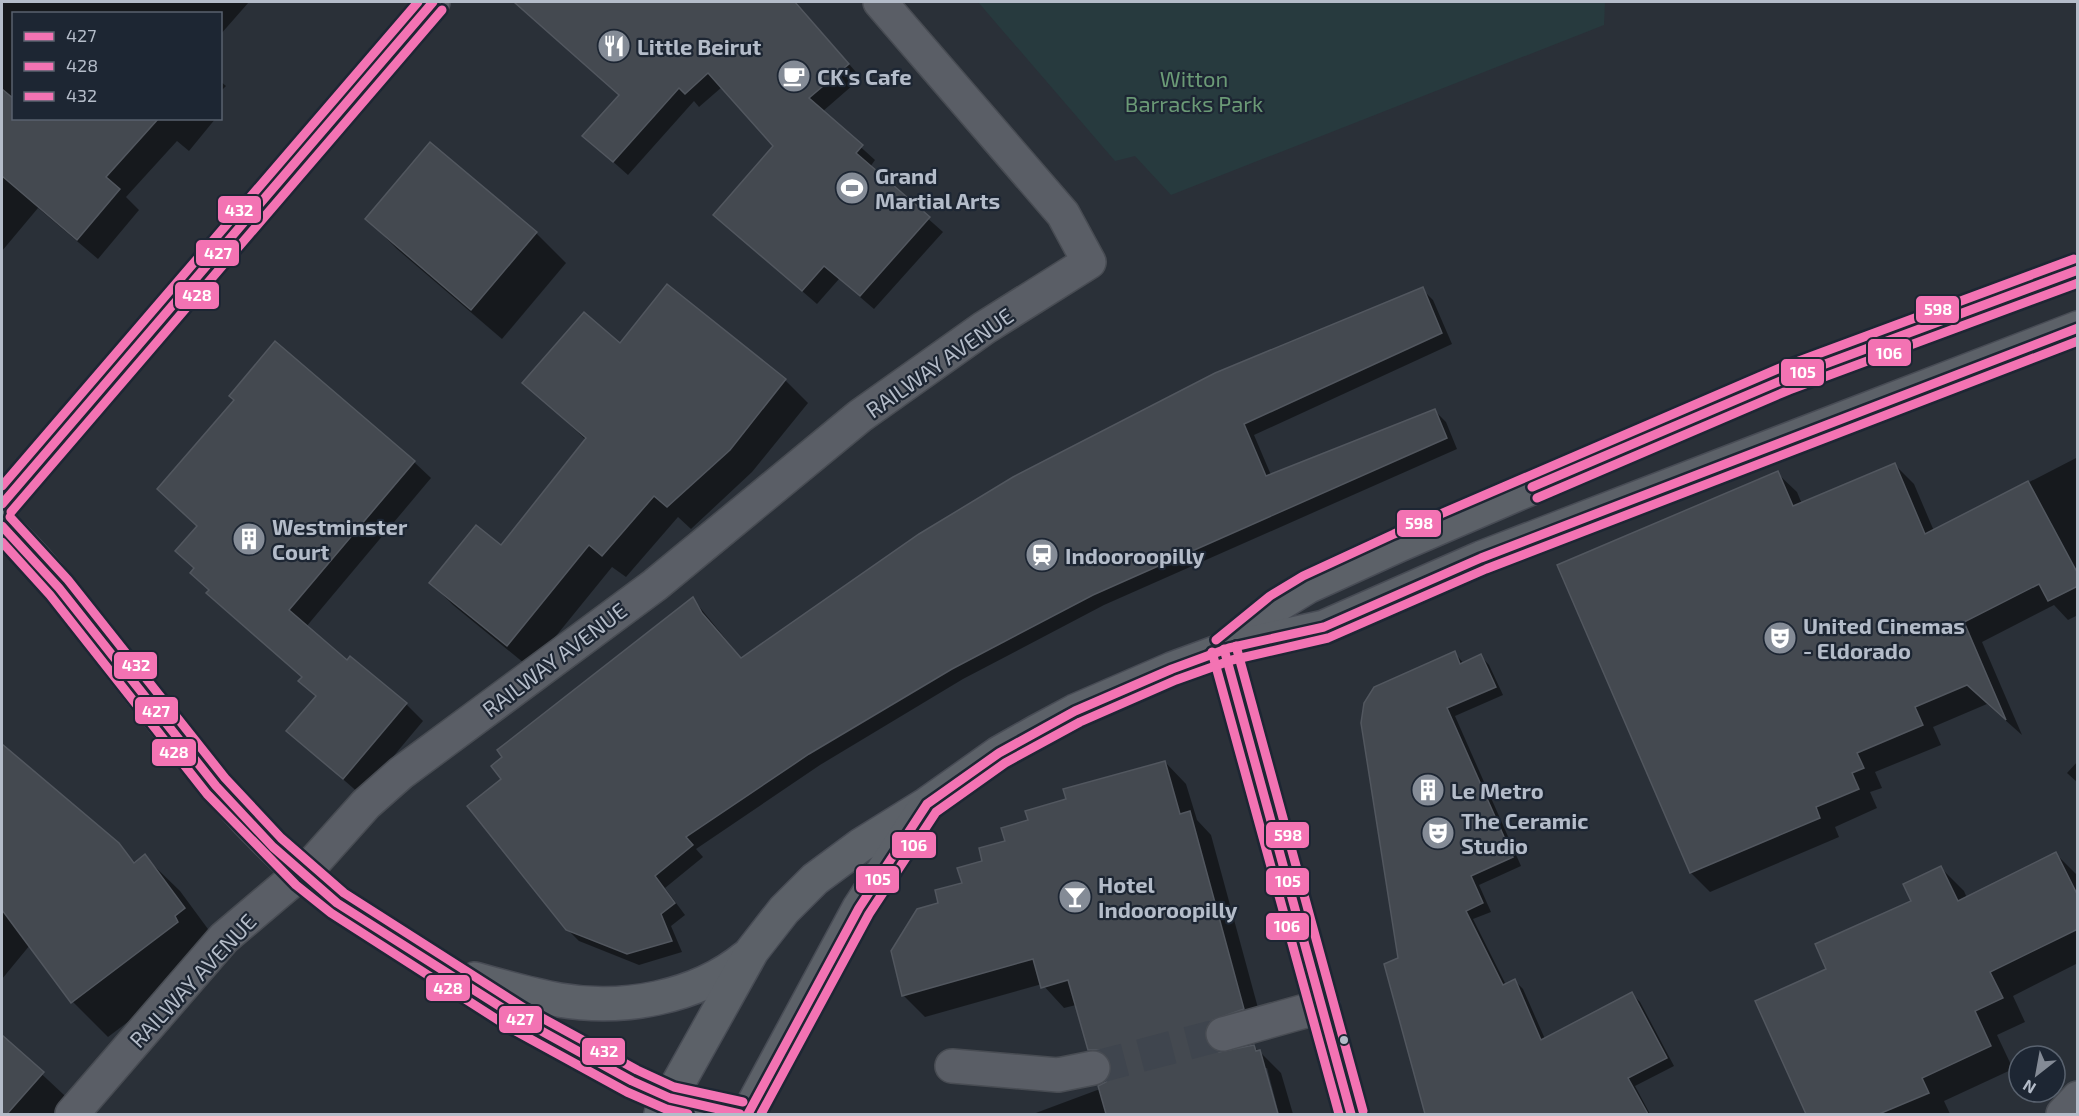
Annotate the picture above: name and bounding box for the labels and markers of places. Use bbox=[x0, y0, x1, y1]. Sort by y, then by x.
restaurant icon: Little Beirut bbox=[596, 28, 632, 64]
place label: Little Beirut bbox=[637, 33, 761, 59]
cafe icon: CK's Cafe bbox=[776, 58, 812, 94]
place label: CK's Cafe bbox=[817, 63, 912, 89]
place label: Grand Martial Arts bbox=[875, 162, 1000, 213]
sports icon: Grand Martial Arts bbox=[834, 170, 870, 206]
place label: Westminster Court bbox=[272, 513, 408, 564]
building icon: Westminster Court bbox=[231, 521, 267, 557]
station icon: Indooroopilly bbox=[1024, 537, 1060, 573]
place label: Indooroopilly bbox=[1065, 542, 1205, 569]
place label: United Cinemas - Eldorado bbox=[1803, 612, 1965, 663]
theatre icon: United Cinemas - Eldorado bbox=[1762, 620, 1798, 656]
building icon: Le Metro bbox=[1410, 772, 1446, 808]
place label: Le Metro bbox=[1451, 777, 1544, 803]
place label: The Ceramic Studio bbox=[1461, 807, 1589, 858]
theatre icon: The Ceramic Studio bbox=[1420, 815, 1456, 851]
place label: Hotel Indooroopilly bbox=[1098, 871, 1238, 923]
bar icon: Hotel Indooroopilly bbox=[1057, 879, 1093, 915]
unlabelled marker bbox=[1338, 1034, 1350, 1046]

